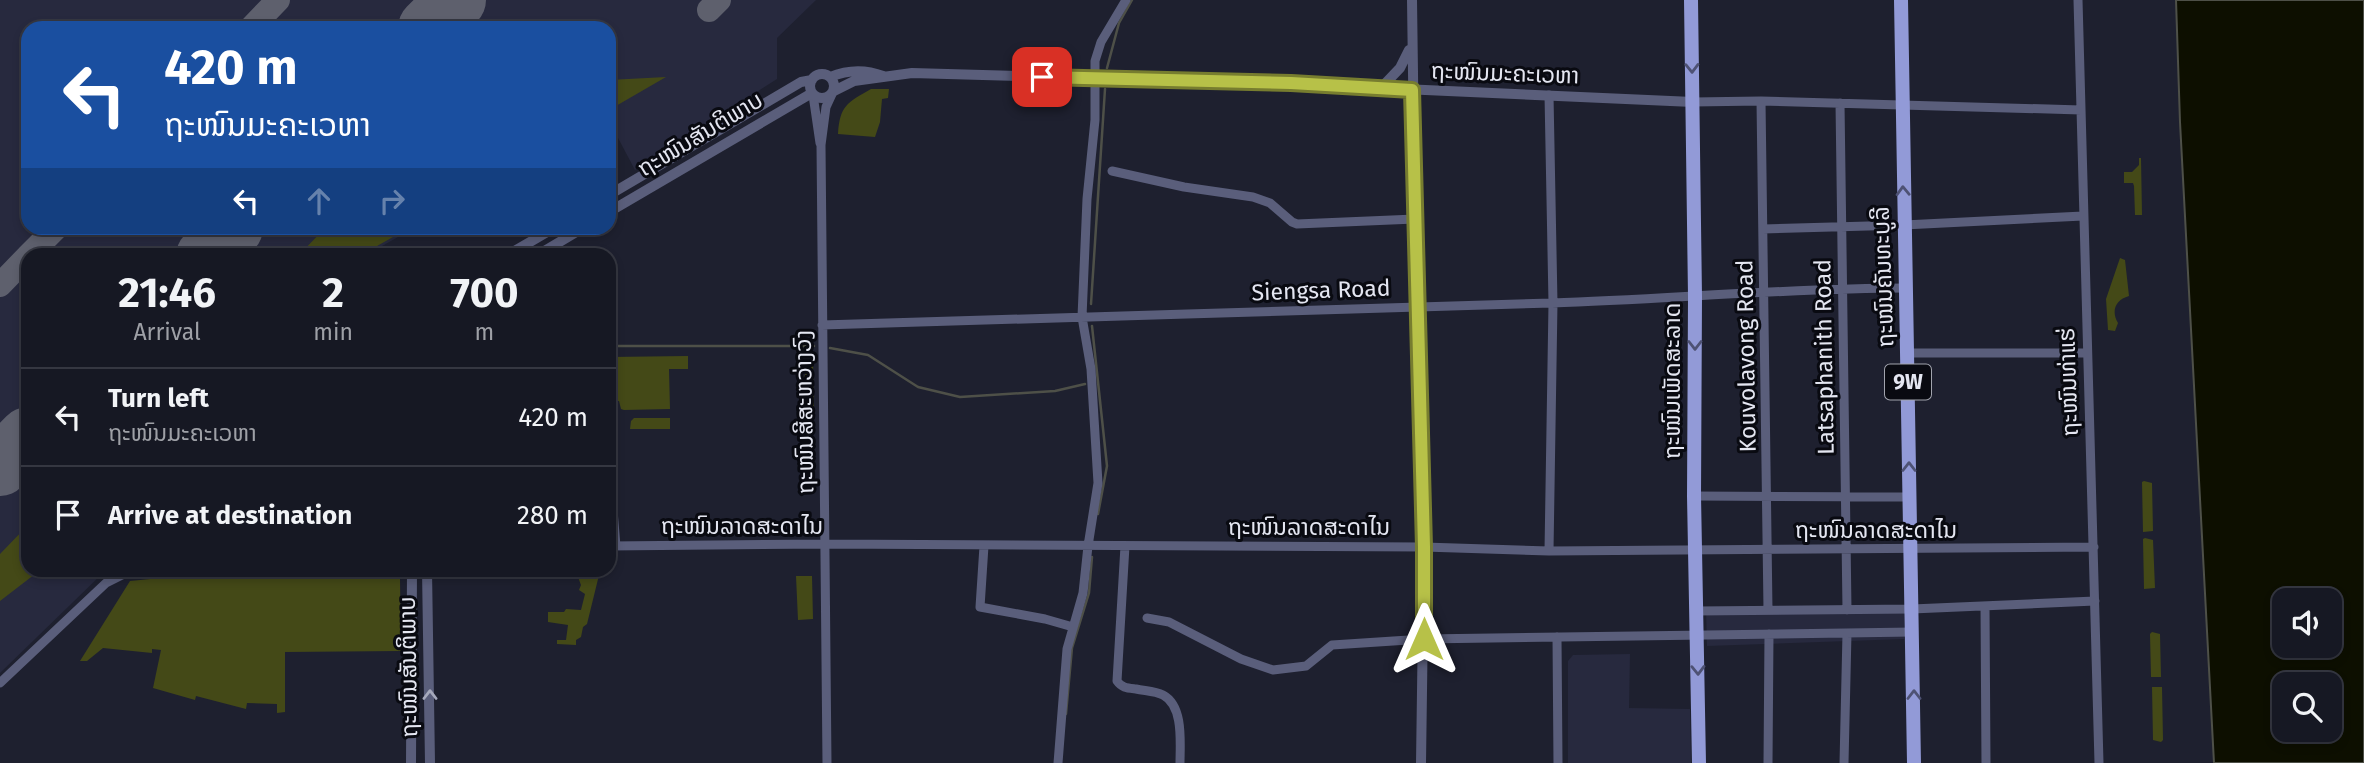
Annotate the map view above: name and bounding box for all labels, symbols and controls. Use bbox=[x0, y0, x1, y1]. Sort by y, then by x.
text: 420 m bbox=[164, 38, 298, 97]
pin bbox=[1012, 47, 1072, 107]
icon: left bbox=[49, 49, 140, 140]
street label: ຖະໜົນມະຄະເວຫາ bbox=[1430, 56, 1580, 90]
icon: arrive bbox=[1023, 58, 1061, 96]
one-way arrow bbox=[1685, 63, 1700, 74]
street label: ຖະໜົນສັນຕິພາບ bbox=[632, 86, 768, 182]
text: ຖະໜົນມະຄະເວຫາ bbox=[164, 106, 371, 144]
icon: left bbox=[227, 182, 265, 220]
icon: ahead bbox=[300, 182, 338, 220]
icon: right bbox=[373, 182, 411, 220]
one-way arrow bbox=[1896, 185, 1911, 196]
street label: ຖະໜົນຄັນທະບູລີ bbox=[1867, 206, 1900, 348]
street label: Kouvolavong Road bbox=[1730, 259, 1762, 453]
street label: Latsaphanith Road bbox=[1808, 259, 1840, 455]
text: 21:46 bbox=[118, 268, 216, 318]
text: 2 bbox=[322, 268, 344, 318]
text: 700 bbox=[450, 268, 519, 318]
street label: Siengsa Road bbox=[1251, 274, 1391, 306]
street label: ຖະໜົນເພັດສະລາດ bbox=[1658, 303, 1686, 459]
text: Arrival bbox=[133, 318, 201, 346]
text: min bbox=[313, 318, 353, 346]
text: m bbox=[475, 318, 494, 346]
street label: ຖະໜົນທ່າແຮ່ bbox=[2052, 327, 2084, 437]
street label: ຖະໜົນສີສະຫວ່າງວົງ bbox=[789, 330, 819, 494]
one-way arrow bbox=[1687, 340, 1703, 350]
road number: 9W bbox=[1885, 364, 1931, 400]
text: Turn left bbox=[108, 383, 209, 414]
icon: left bbox=[49, 398, 87, 436]
text: 420 m bbox=[518, 402, 588, 433]
text: ຖະໜົນມະຄະເວຫາ bbox=[108, 419, 257, 447]
one-way arrow bbox=[1901, 462, 1917, 472]
icon: arrive bbox=[49, 496, 87, 534]
text: Arrive at destination bbox=[108, 500, 352, 531]
text: 280 m bbox=[517, 500, 588, 531]
street label: ຖະໜົນລາດສະດາໄນ bbox=[661, 512, 823, 540]
street label: ຖະໜົນລາດສະດາໄນ bbox=[1228, 513, 1390, 541]
street label: ຖະໜົນລາດສະດາໄນ bbox=[1795, 516, 1957, 544]
map controls bbox=[2272, 588, 2342, 742]
button: sound bbox=[2272, 588, 2342, 658]
street label: ຖະໜົນສັນຕິພາບ bbox=[393, 596, 423, 738]
position arrow bbox=[1387, 602, 1461, 676]
one-way arrow bbox=[1690, 665, 1706, 676]
button: search bbox=[2272, 672, 2342, 742]
one-way arrow bbox=[422, 689, 438, 700]
one-way arrow bbox=[1906, 689, 1921, 700]

